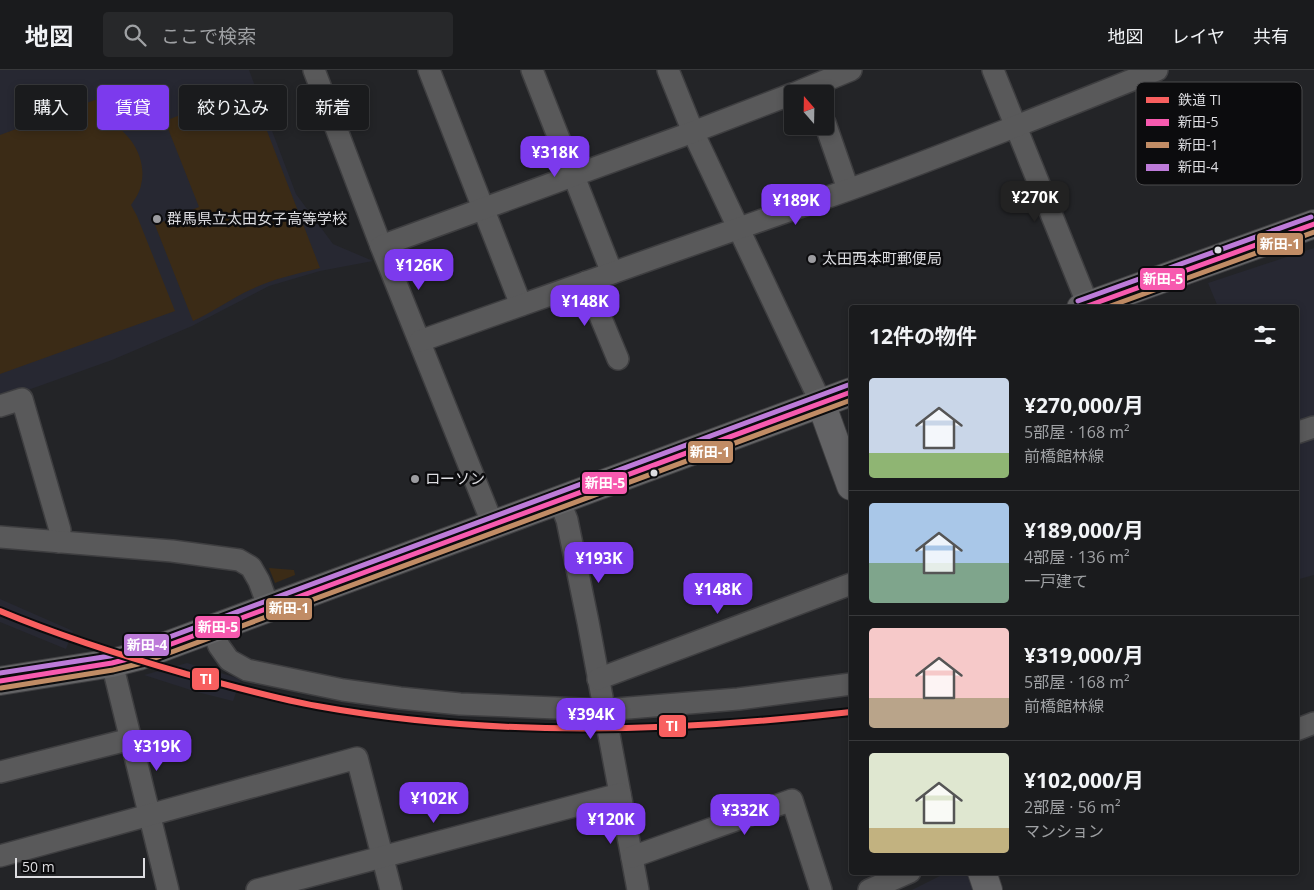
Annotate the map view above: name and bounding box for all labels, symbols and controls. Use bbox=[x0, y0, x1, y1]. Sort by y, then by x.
search box bbox=[103, 12, 453, 57]
text: 地図 bbox=[25, 19, 73, 52]
icon: search bbox=[121, 21, 149, 49]
text: ここで検索 bbox=[161, 23, 256, 49]
text: 地図 bbox=[1108, 24, 1144, 48]
text: レイヤ bbox=[1172, 24, 1225, 48]
text: 共有 bbox=[1253, 24, 1289, 48]
legend bbox=[1136, 82, 1302, 185]
chip: 購入 bbox=[15, 85, 87, 130]
chip: 賃貸 bbox=[97, 85, 169, 130]
chip: 絞り込み bbox=[179, 85, 287, 130]
chip: 新着 bbox=[297, 85, 369, 130]
north arrow bbox=[784, 85, 834, 135]
map controls bbox=[784, 85, 834, 135]
text: 鉄道 TI bbox=[1178, 90, 1221, 109]
text: 新田-5 bbox=[1178, 112, 1219, 131]
text: 新田-1 bbox=[1178, 135, 1219, 154]
pin: ¥318K bbox=[520, 136, 590, 178]
text: ¥318K bbox=[531, 141, 579, 163]
text: 新田-4 bbox=[1178, 157, 1219, 176]
pin: ¥270K bbox=[1000, 180, 1070, 223]
pin: ¥189K bbox=[761, 184, 831, 226]
text: ¥270K bbox=[1011, 186, 1059, 208]
text: ¥189K bbox=[772, 189, 820, 211]
place label: 群馬県立太田女子高等学校 bbox=[167, 208, 347, 228]
marker: 群馬県立太田女子高等学校 bbox=[151, 213, 163, 225]
line badge: 新田-1 bbox=[1256, 232, 1304, 256]
text: 新田-1 bbox=[1260, 234, 1300, 253]
unlabelled marker bbox=[1213, 245, 1223, 255]
pin: ¥126K bbox=[384, 248, 454, 291]
place label: 太田西本町郵便局 bbox=[822, 248, 942, 268]
marker: 太田西本町郵便局 bbox=[806, 253, 818, 265]
text: ¥126K bbox=[395, 254, 443, 276]
line badge: 新田-5 bbox=[1139, 267, 1186, 291]
text: 新田-5 bbox=[1143, 269, 1183, 288]
pin: ¥148K bbox=[550, 284, 620, 327]
text: ¥148K bbox=[561, 290, 609, 312]
icon: filters bbox=[1251, 321, 1279, 349]
text: 12件の物件 bbox=[869, 322, 977, 350]
text: ¥270,000/月 bbox=[1024, 391, 1144, 419]
icon: home bbox=[909, 398, 969, 458]
text: 5部屋 · 168 m² bbox=[1024, 421, 1130, 443]
line badge: 新田-1 bbox=[687, 440, 734, 464]
text: 新田-1 bbox=[690, 442, 730, 461]
text: 前橋館林線 bbox=[1024, 445, 1104, 467]
place label: ローソン bbox=[425, 468, 485, 488]
unlabelled marker bbox=[649, 468, 659, 478]
line badge: 新田-5 bbox=[581, 471, 628, 495]
marker: ローソン bbox=[409, 473, 421, 485]
text: 新田-5 bbox=[585, 473, 625, 492]
text: ¥189,000/月 bbox=[1024, 516, 1144, 544]
icon: home bbox=[909, 523, 969, 583]
pin: ¥193K bbox=[564, 542, 634, 584]
text: 4部屋 · 136 m² bbox=[1024, 546, 1130, 568]
text: ¥193K bbox=[575, 547, 623, 569]
text: 一戸建て bbox=[1024, 570, 1088, 592]
pin: ¥148K bbox=[683, 572, 753, 615]
text: ¥148K bbox=[694, 578, 742, 600]
line badge: 新田-1 bbox=[265, 597, 313, 621]
text: 新田-1 bbox=[269, 598, 309, 617]
line badge: 新田-5 bbox=[194, 615, 241, 639]
text: 新田-5 bbox=[198, 617, 238, 636]
line badge: 新田-4 bbox=[123, 633, 170, 657]
text: 新田-4 bbox=[127, 635, 167, 654]
text: ¥319,000/月 bbox=[1024, 641, 1144, 669]
icon: home bbox=[909, 648, 969, 708]
line badge: TI bbox=[191, 667, 220, 691]
text: TI bbox=[200, 669, 212, 688]
text: 5部屋 · 168 m² bbox=[1024, 671, 1130, 693]
text: 前橋館林線 bbox=[1024, 695, 1104, 717]
pin: ¥394K bbox=[556, 698, 626, 740]
text: ¥394K bbox=[567, 703, 615, 725]
line badge: TI bbox=[658, 714, 687, 738]
text: TI bbox=[666, 716, 678, 735]
pin: ¥319K bbox=[122, 730, 192, 772]
text: ¥319K bbox=[133, 735, 181, 757]
text: ¥102,000/月 bbox=[1024, 766, 1144, 794]
icon: home bbox=[909, 773, 969, 833]
pin: ¥102K bbox=[399, 782, 469, 824]
text: ¥102K bbox=[410, 787, 458, 809]
pin: ¥332K bbox=[710, 794, 780, 836]
text: 2部屋 · 56 m² bbox=[1024, 796, 1121, 818]
text: ¥332K bbox=[721, 799, 769, 821]
pin: ¥120K bbox=[576, 802, 646, 845]
text: ¥120K bbox=[587, 808, 635, 830]
text: マンション bbox=[1024, 820, 1104, 842]
scale bar bbox=[15, 855, 145, 878]
text: 50 m bbox=[22, 857, 55, 876]

